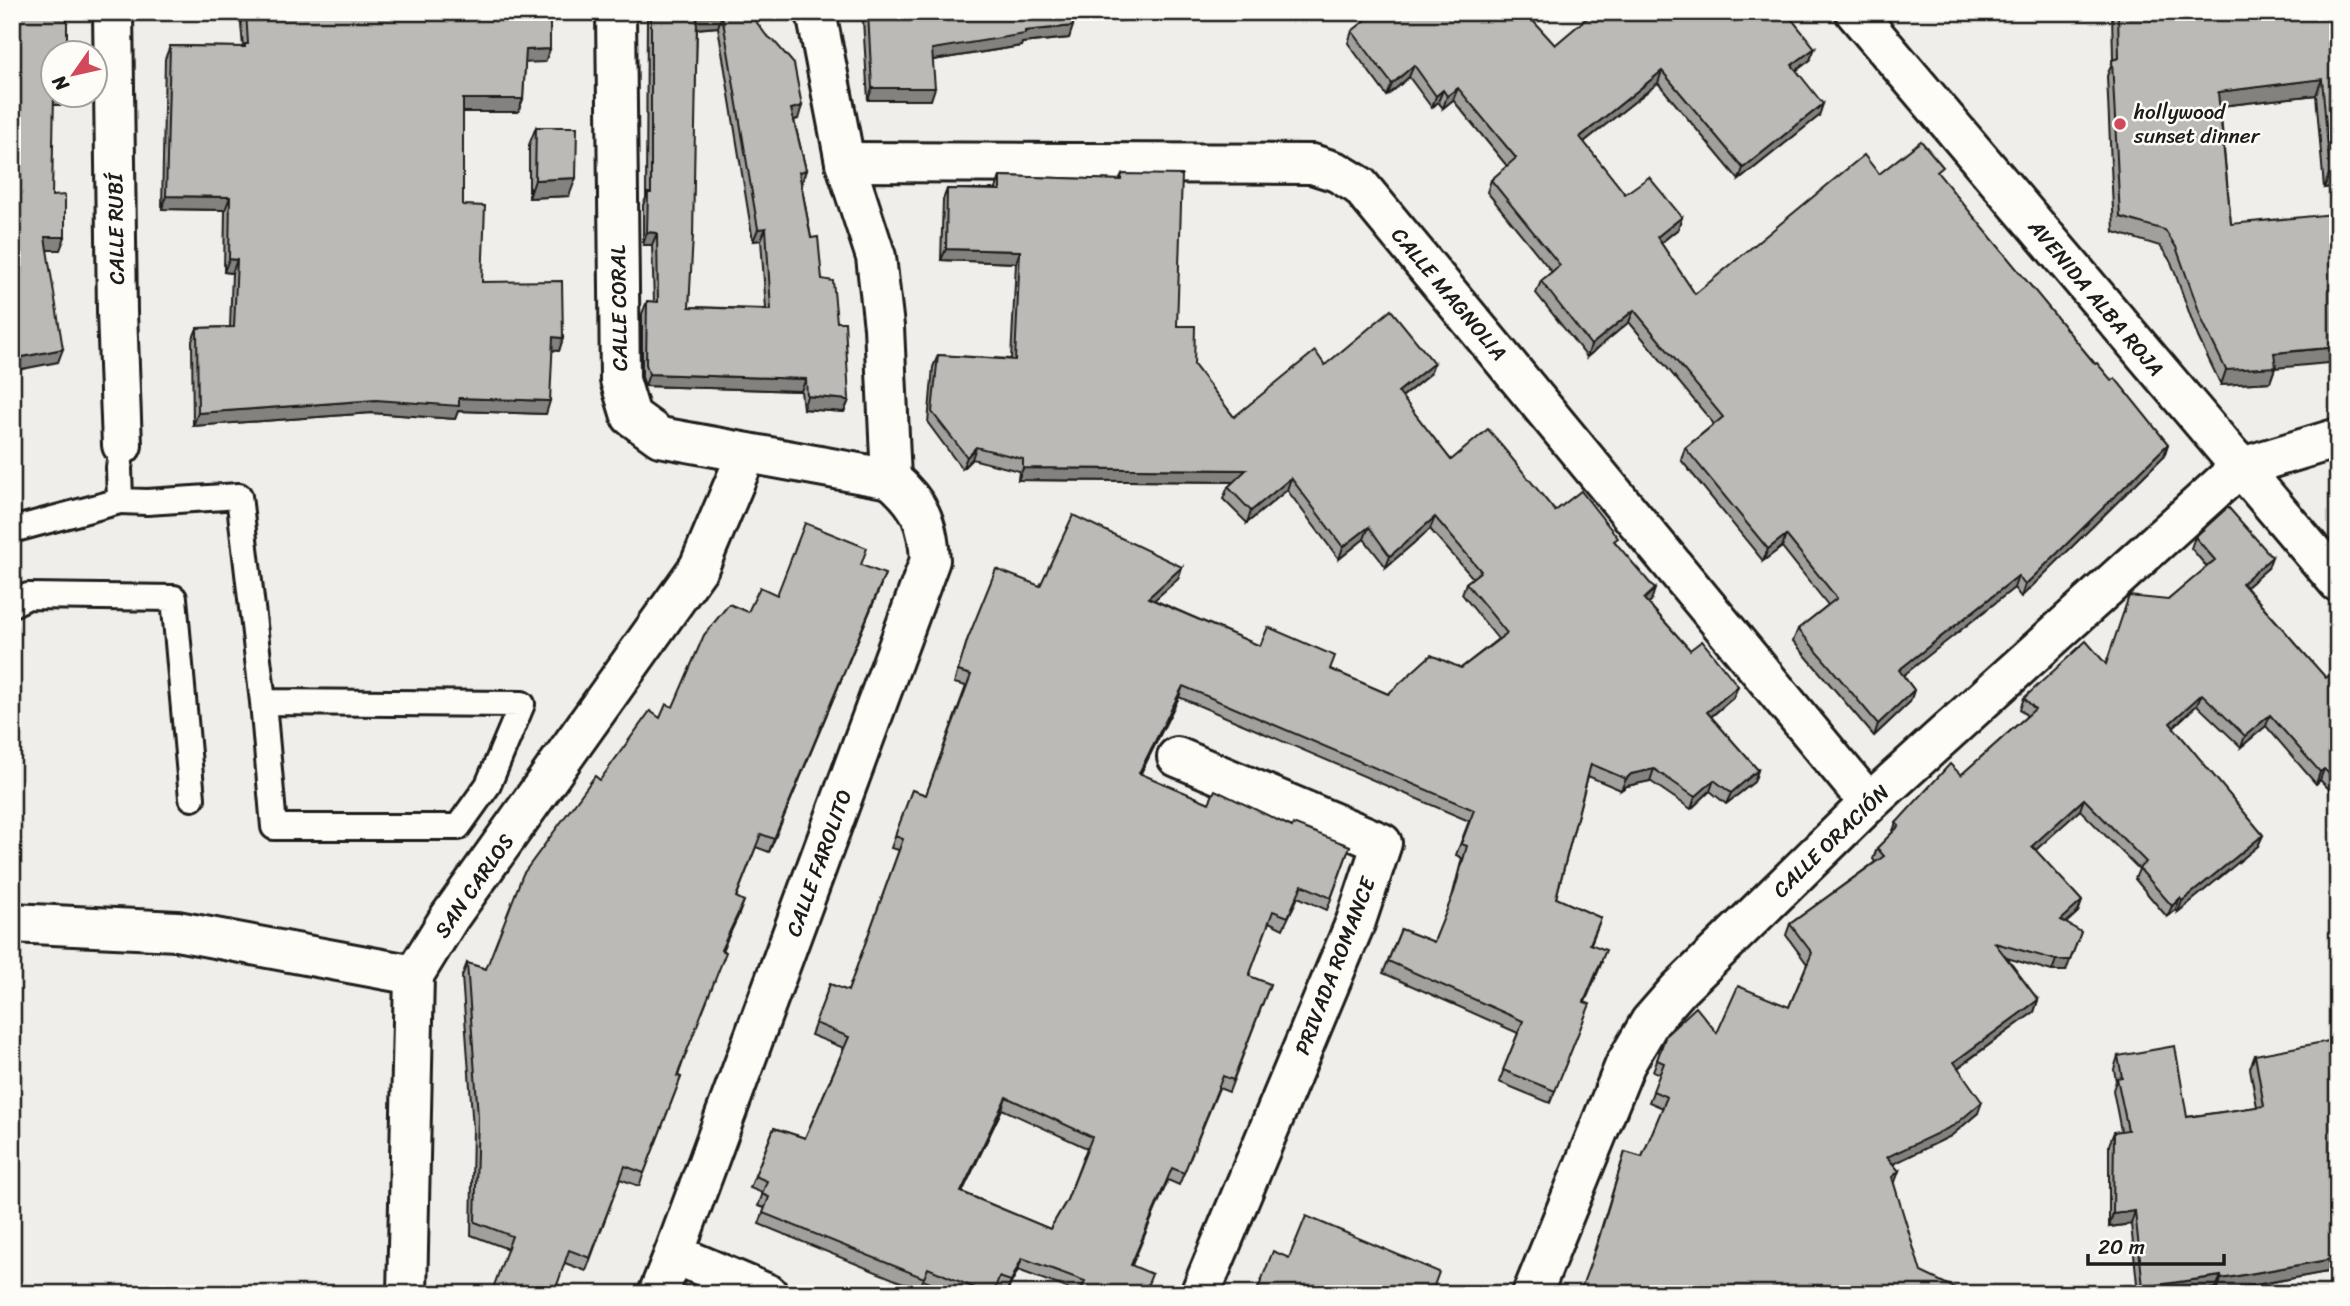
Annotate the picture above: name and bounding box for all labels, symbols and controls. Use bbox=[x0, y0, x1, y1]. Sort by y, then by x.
north arrow bbox=[38, 38, 108, 108]
text: N bbox=[42, 68, 78, 99]
place label: hollywood sunset dinner bbox=[2133, 93, 2261, 155]
marker: hollywood sunset dinner bbox=[2112, 116, 2128, 132]
street label: CALLE RUBÍ bbox=[96, 171, 136, 285]
street label: AVENIDA ALBA ROJA bbox=[2018, 210, 2174, 385]
street label: CALLE MAGNOLIA bbox=[1381, 218, 1517, 370]
street label: CALLE CORAL bbox=[599, 244, 639, 371]
street label: CALLE ORACIÓN bbox=[1763, 775, 1899, 907]
street label: CALLE FAROLITO bbox=[775, 784, 863, 942]
street label: SAN CARLOS bbox=[424, 826, 524, 946]
street label: PRIVADA ROMANCE bbox=[1284, 870, 1387, 1061]
scale bar bbox=[2088, 1222, 2224, 1266]
text: 20 m bbox=[2098, 1228, 2145, 1266]

